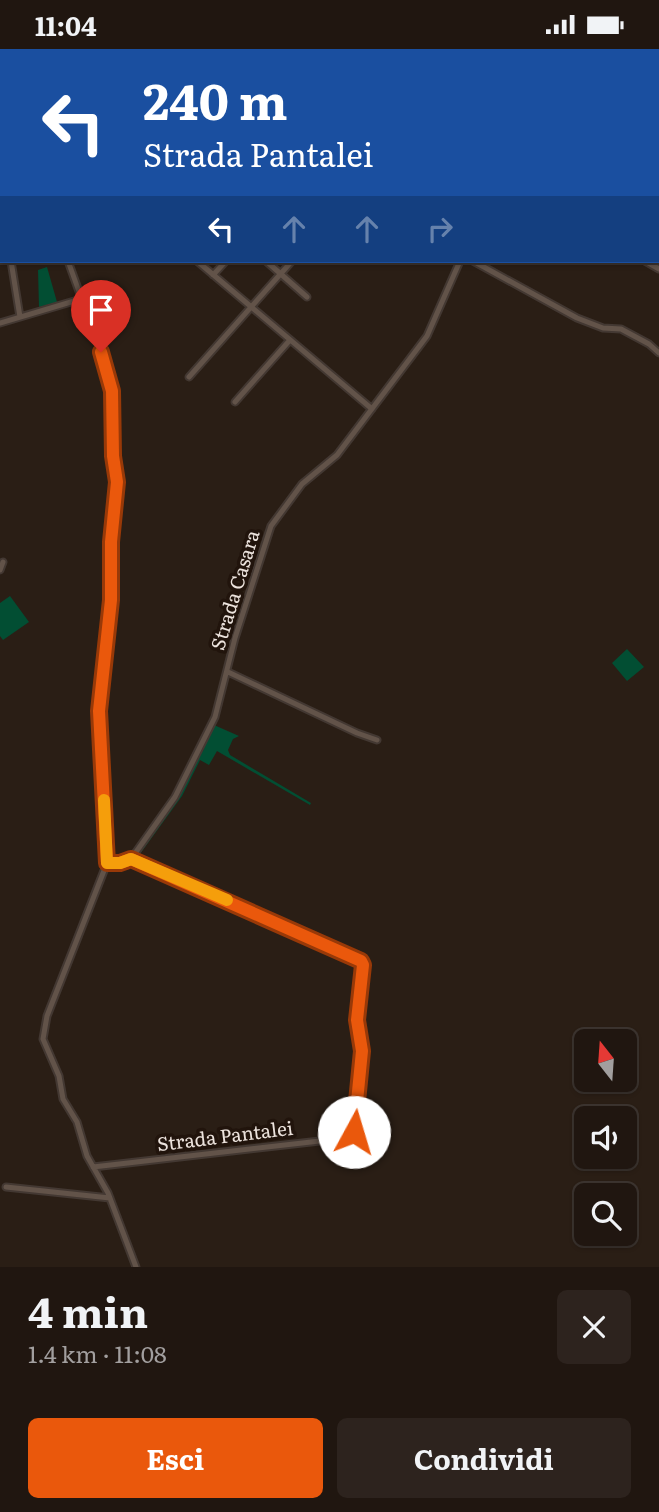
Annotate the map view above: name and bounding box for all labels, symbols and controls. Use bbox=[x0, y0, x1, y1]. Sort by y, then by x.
text: 11:04 bbox=[35, 5, 97, 44]
text: 240 m bbox=[143, 62, 288, 135]
icon: left bbox=[28, 77, 119, 168]
text: Strada Pantalei bbox=[143, 129, 373, 177]
icon: left bbox=[202, 210, 240, 248]
icon: ahead bbox=[275, 210, 313, 248]
icon: ahead bbox=[348, 210, 386, 248]
icon: right bbox=[421, 210, 459, 248]
pin bbox=[71, 280, 131, 352]
icon: arrive bbox=[82, 291, 120, 329]
street label: Strada Casara bbox=[202, 525, 266, 653]
north arrow bbox=[574, 1029, 637, 1092]
map controls bbox=[574, 1029, 637, 1246]
position arrow bbox=[317, 1095, 391, 1169]
button: sound bbox=[574, 1106, 637, 1169]
street label: Strada Pantalei bbox=[155, 1113, 294, 1157]
button: search bbox=[574, 1183, 637, 1246]
text: 4 min bbox=[28, 1279, 148, 1341]
button: close bbox=[557, 1290, 631, 1364]
text: 1.4 km · 11:08 bbox=[28, 1336, 167, 1370]
button: Esci bbox=[28, 1418, 323, 1498]
button: Condividi bbox=[337, 1418, 631, 1498]

